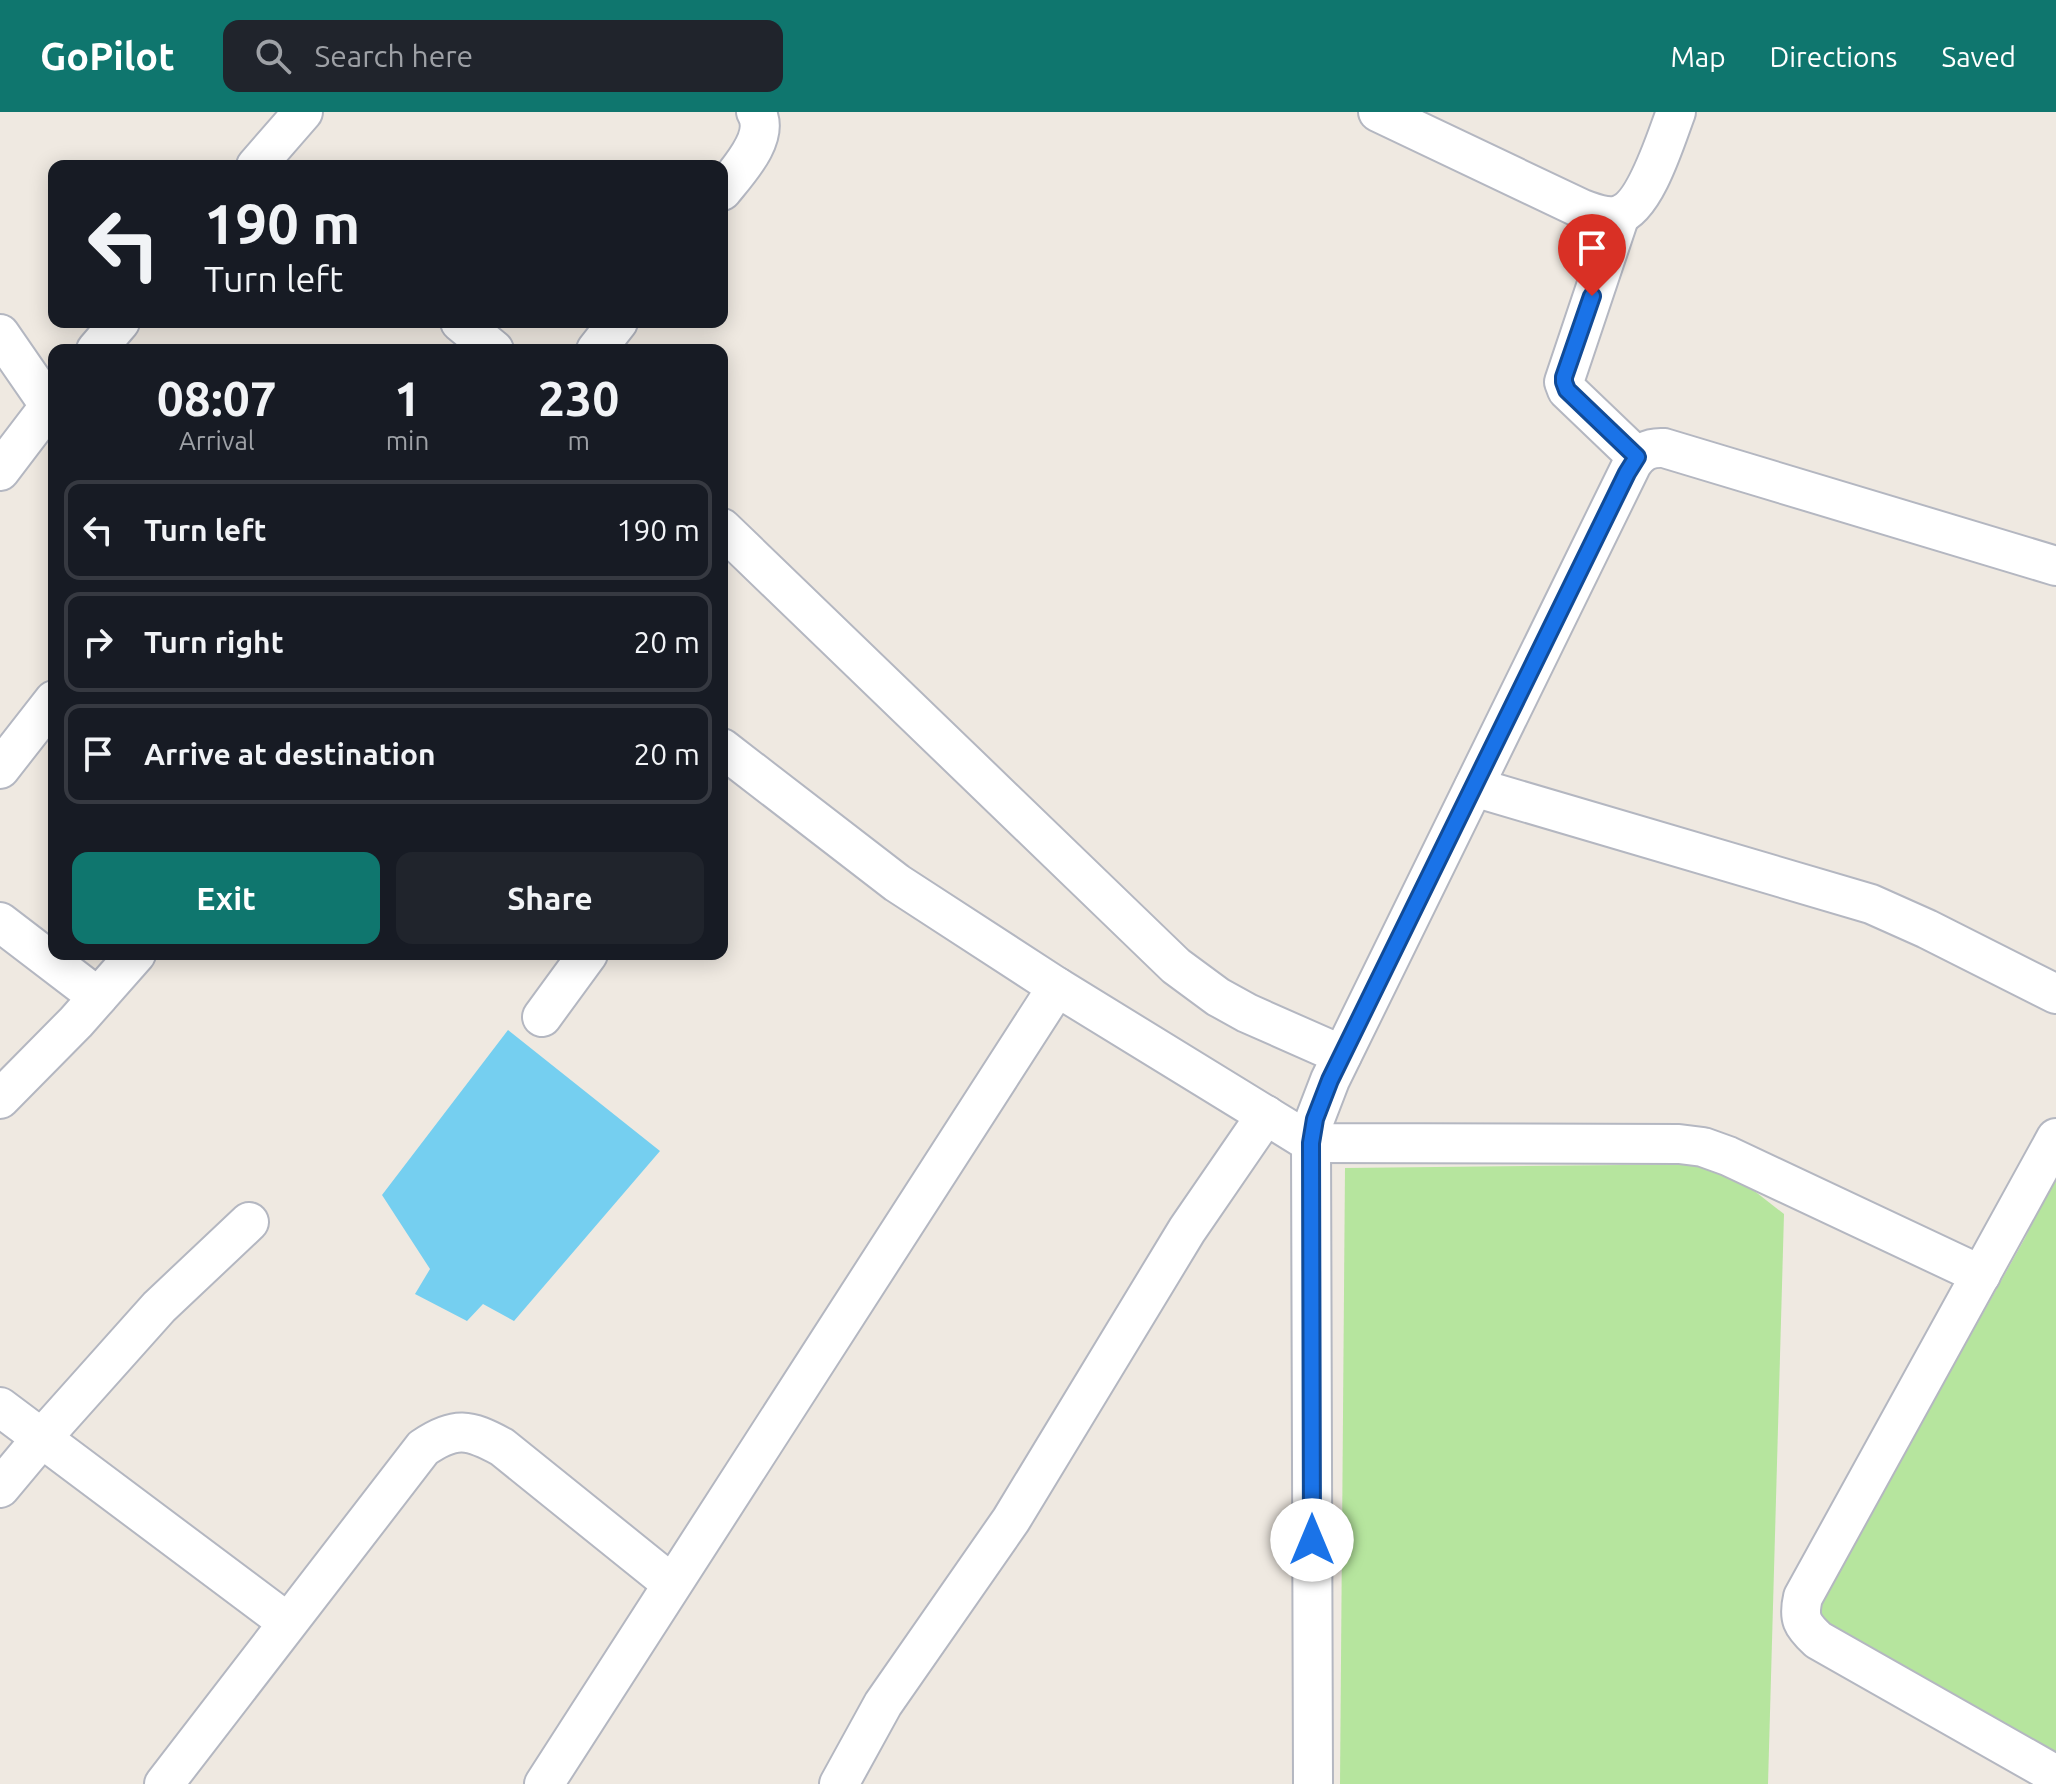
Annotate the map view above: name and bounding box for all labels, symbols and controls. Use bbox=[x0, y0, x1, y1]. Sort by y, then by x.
search box bbox=[223, 20, 783, 92]
icon: search bbox=[251, 34, 295, 78]
text: GoPilot bbox=[40, 35, 175, 77]
text: Search here bbox=[315, 39, 473, 73]
text: Map bbox=[1670, 41, 1726, 72]
text: Directions bbox=[1770, 41, 1897, 72]
text: Saved bbox=[1941, 41, 2016, 72]
icon: left bbox=[72, 192, 176, 296]
text: 190 m bbox=[204, 192, 360, 255]
pin bbox=[1558, 214, 1626, 296]
icon: arrive bbox=[1570, 226, 1614, 270]
text: Turn left bbox=[204, 258, 343, 299]
text: 08:07 bbox=[157, 371, 277, 425]
text: 1 bbox=[394, 371, 421, 425]
text: 230 bbox=[538, 371, 619, 425]
text: Arrival bbox=[179, 426, 255, 455]
text: min bbox=[386, 426, 429, 455]
text: m bbox=[567, 426, 590, 455]
icon: left bbox=[76, 508, 120, 552]
text: Turn left bbox=[144, 513, 266, 547]
text: 190 m bbox=[616, 513, 700, 547]
icon: right bbox=[76, 620, 120, 664]
text: Turn right bbox=[144, 625, 284, 659]
text: 20 m bbox=[633, 625, 700, 659]
icon: arrive bbox=[76, 732, 120, 776]
text: Arrive at destination bbox=[144, 737, 436, 771]
text: 20 m bbox=[633, 737, 700, 771]
button: Exit bbox=[72, 852, 380, 944]
button: Share bbox=[396, 852, 704, 944]
position arrow bbox=[1270, 1498, 1354, 1582]

